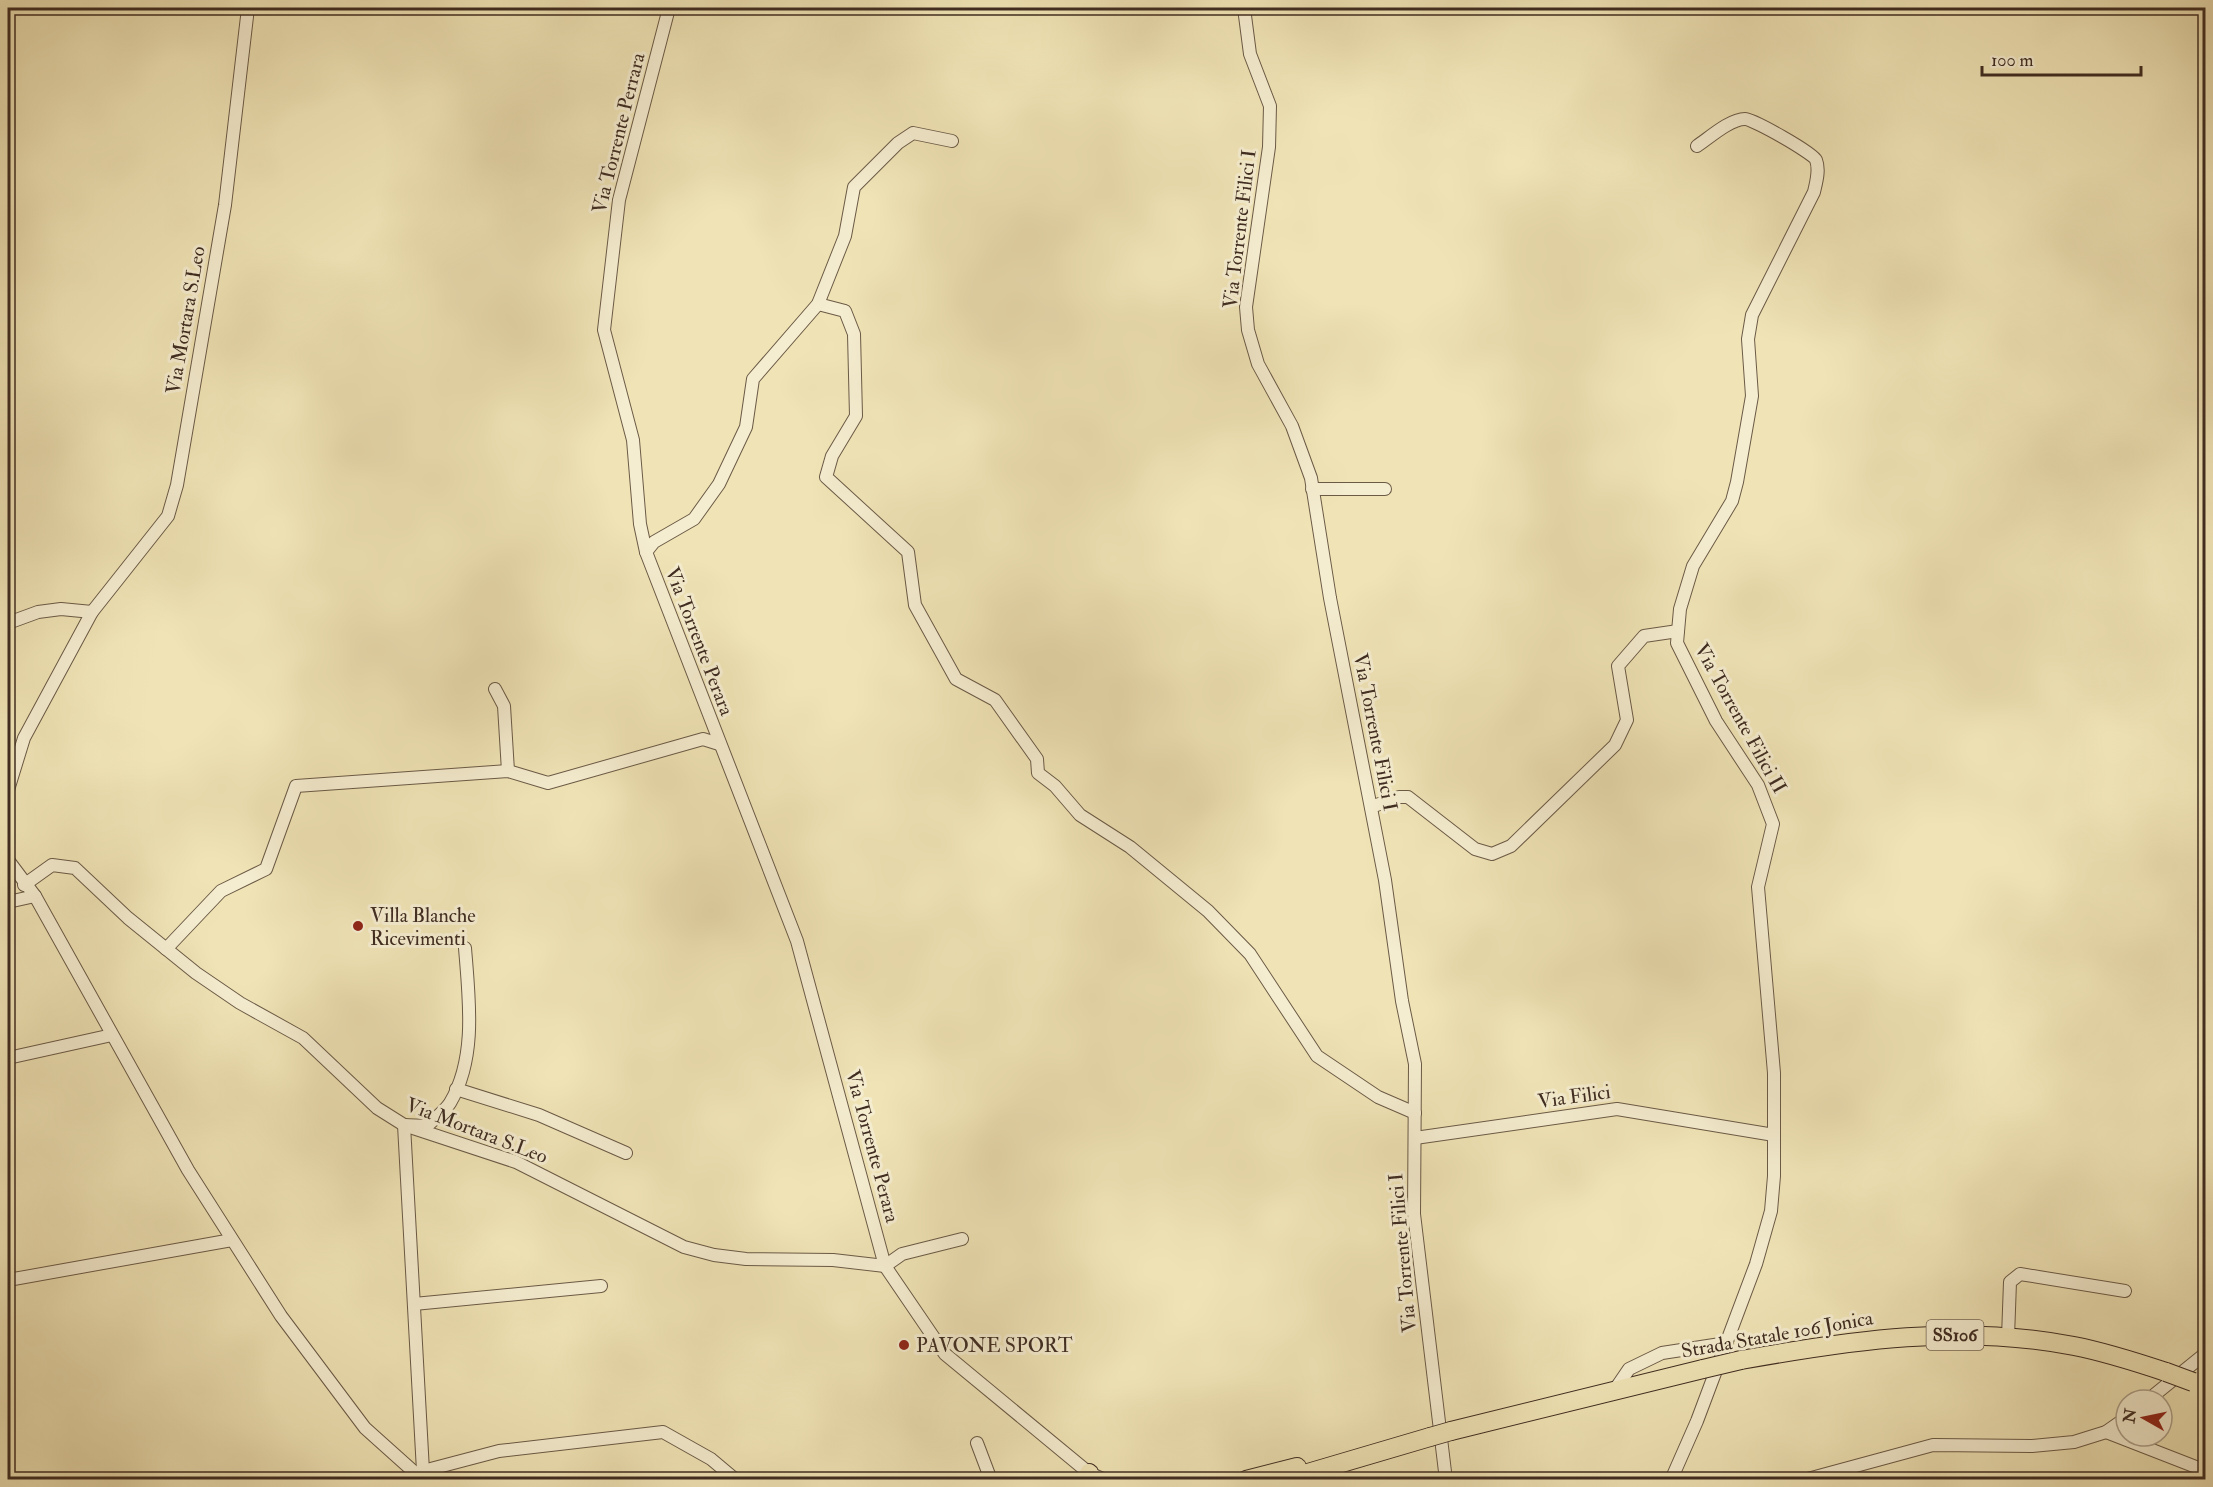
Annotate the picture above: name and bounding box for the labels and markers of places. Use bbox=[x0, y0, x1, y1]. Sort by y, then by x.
place label: Villa Blanche Ricevimenti bbox=[370, 903, 476, 951]
marker: Villa Blanche Ricevimenti bbox=[351, 919, 365, 933]
place label: PAVONE SPORT bbox=[916, 1333, 1073, 1358]
marker: PAVONE SPORT bbox=[897, 1338, 911, 1352]

